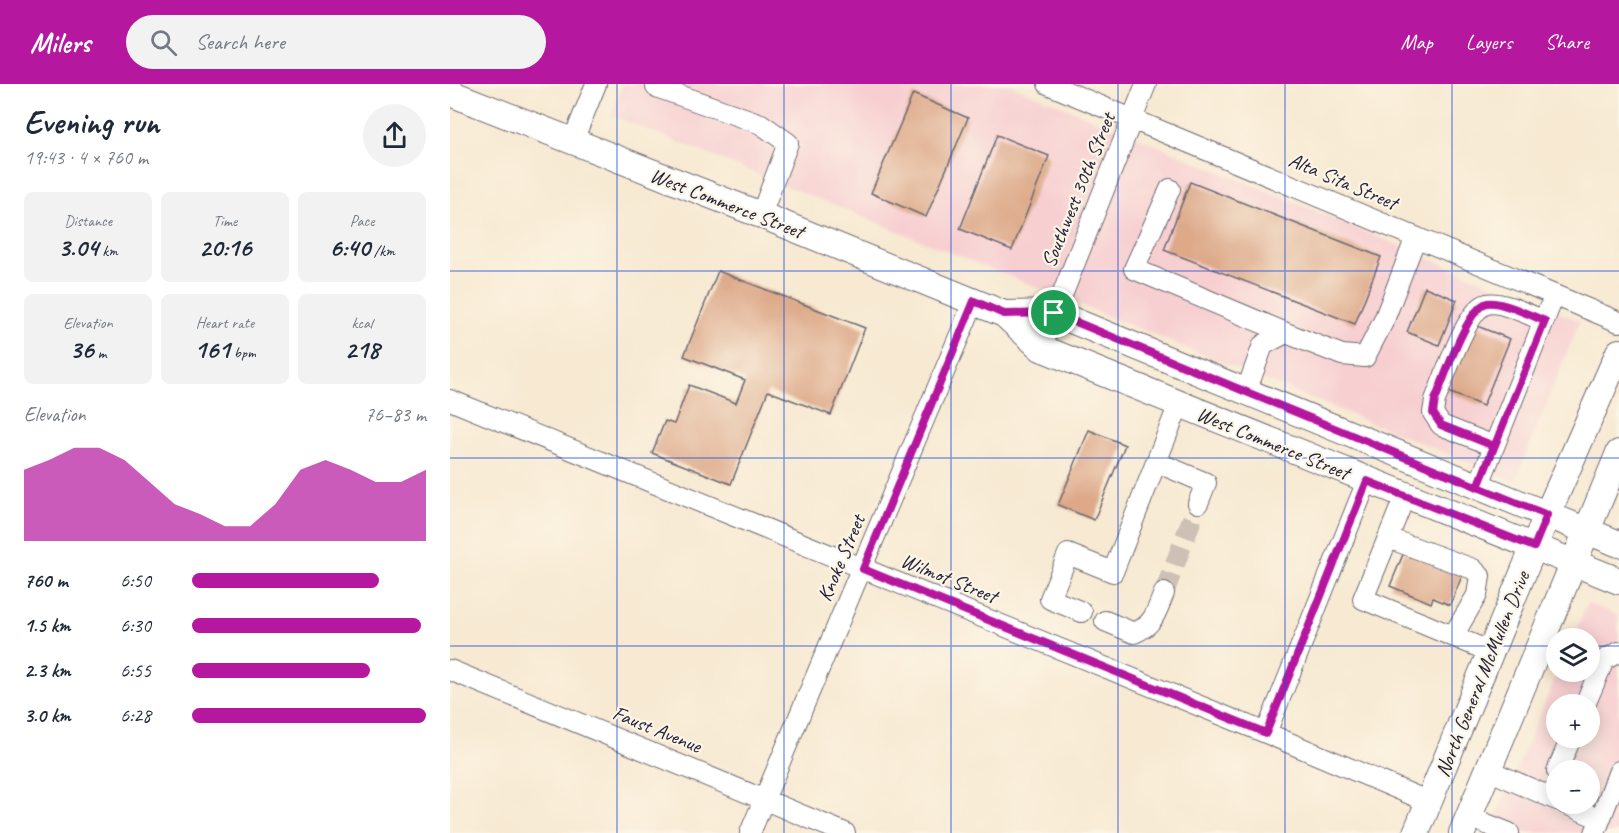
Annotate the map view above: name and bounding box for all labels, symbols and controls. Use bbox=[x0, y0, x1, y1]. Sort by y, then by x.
search box bbox=[126, 15, 546, 69]
text: Milers bbox=[30, 25, 90, 60]
icon: search bbox=[147, 26, 180, 59]
text: Search here bbox=[195, 28, 285, 56]
text: Map bbox=[1400, 29, 1433, 55]
text: Layers bbox=[1466, 29, 1512, 55]
text: Share bbox=[1545, 29, 1589, 55]
text: Evening run bbox=[24, 101, 159, 143]
button: share bbox=[363, 104, 426, 167]
street label: Southwest 30th Street bbox=[1035, 107, 1122, 271]
text: 19:43 · 4 × 760 m bbox=[24, 145, 148, 170]
street label: Alta Sita Street bbox=[1285, 146, 1404, 217]
street label: West Commerce Street bbox=[647, 162, 810, 245]
text: Distance bbox=[64, 211, 112, 231]
text: Time bbox=[213, 211, 237, 231]
text: Pace bbox=[350, 211, 374, 231]
text: 3.04 bbox=[58, 231, 98, 264]
text: 20:16 bbox=[199, 231, 251, 264]
text: 6:40 bbox=[329, 231, 370, 264]
text: km bbox=[98, 241, 118, 261]
text: /km bbox=[370, 241, 395, 261]
pin bbox=[1028, 287, 1079, 338]
icon: arrive bbox=[1037, 296, 1070, 329]
text: Elevation bbox=[63, 313, 113, 333]
text: Heart rate bbox=[196, 313, 254, 333]
text: kcal bbox=[351, 313, 373, 333]
text: 36 bbox=[70, 333, 94, 366]
text: 161 bbox=[194, 333, 230, 366]
text: 218 bbox=[344, 333, 380, 366]
text: m bbox=[94, 343, 106, 363]
text: bpm bbox=[230, 343, 256, 363]
street label: West Commerce Street bbox=[1193, 401, 1356, 487]
text: Elevation bbox=[24, 402, 86, 427]
text: 76–83 m bbox=[365, 402, 426, 427]
street label: Knoke Street bbox=[811, 509, 872, 605]
street label: Wilmot Street bbox=[897, 547, 1004, 610]
street label: North General McMullen Drive bbox=[1429, 566, 1536, 781]
text: 760 m bbox=[24, 568, 68, 593]
text: 6:50 bbox=[120, 568, 151, 593]
text: 1.5 km bbox=[24, 613, 70, 638]
text: 6:30 bbox=[120, 613, 151, 638]
map controls bbox=[1546, 628, 1600, 814]
button: layers bbox=[1546, 628, 1600, 682]
text: 2.3 km bbox=[24, 658, 71, 683]
text: 6:55 bbox=[120, 658, 151, 683]
button: + bbox=[1546, 694, 1600, 748]
street label: Faust Avenue bbox=[609, 699, 706, 759]
text: 3.0 km bbox=[24, 703, 71, 728]
text: 6:28 bbox=[120, 703, 151, 728]
button: − bbox=[1546, 760, 1600, 814]

